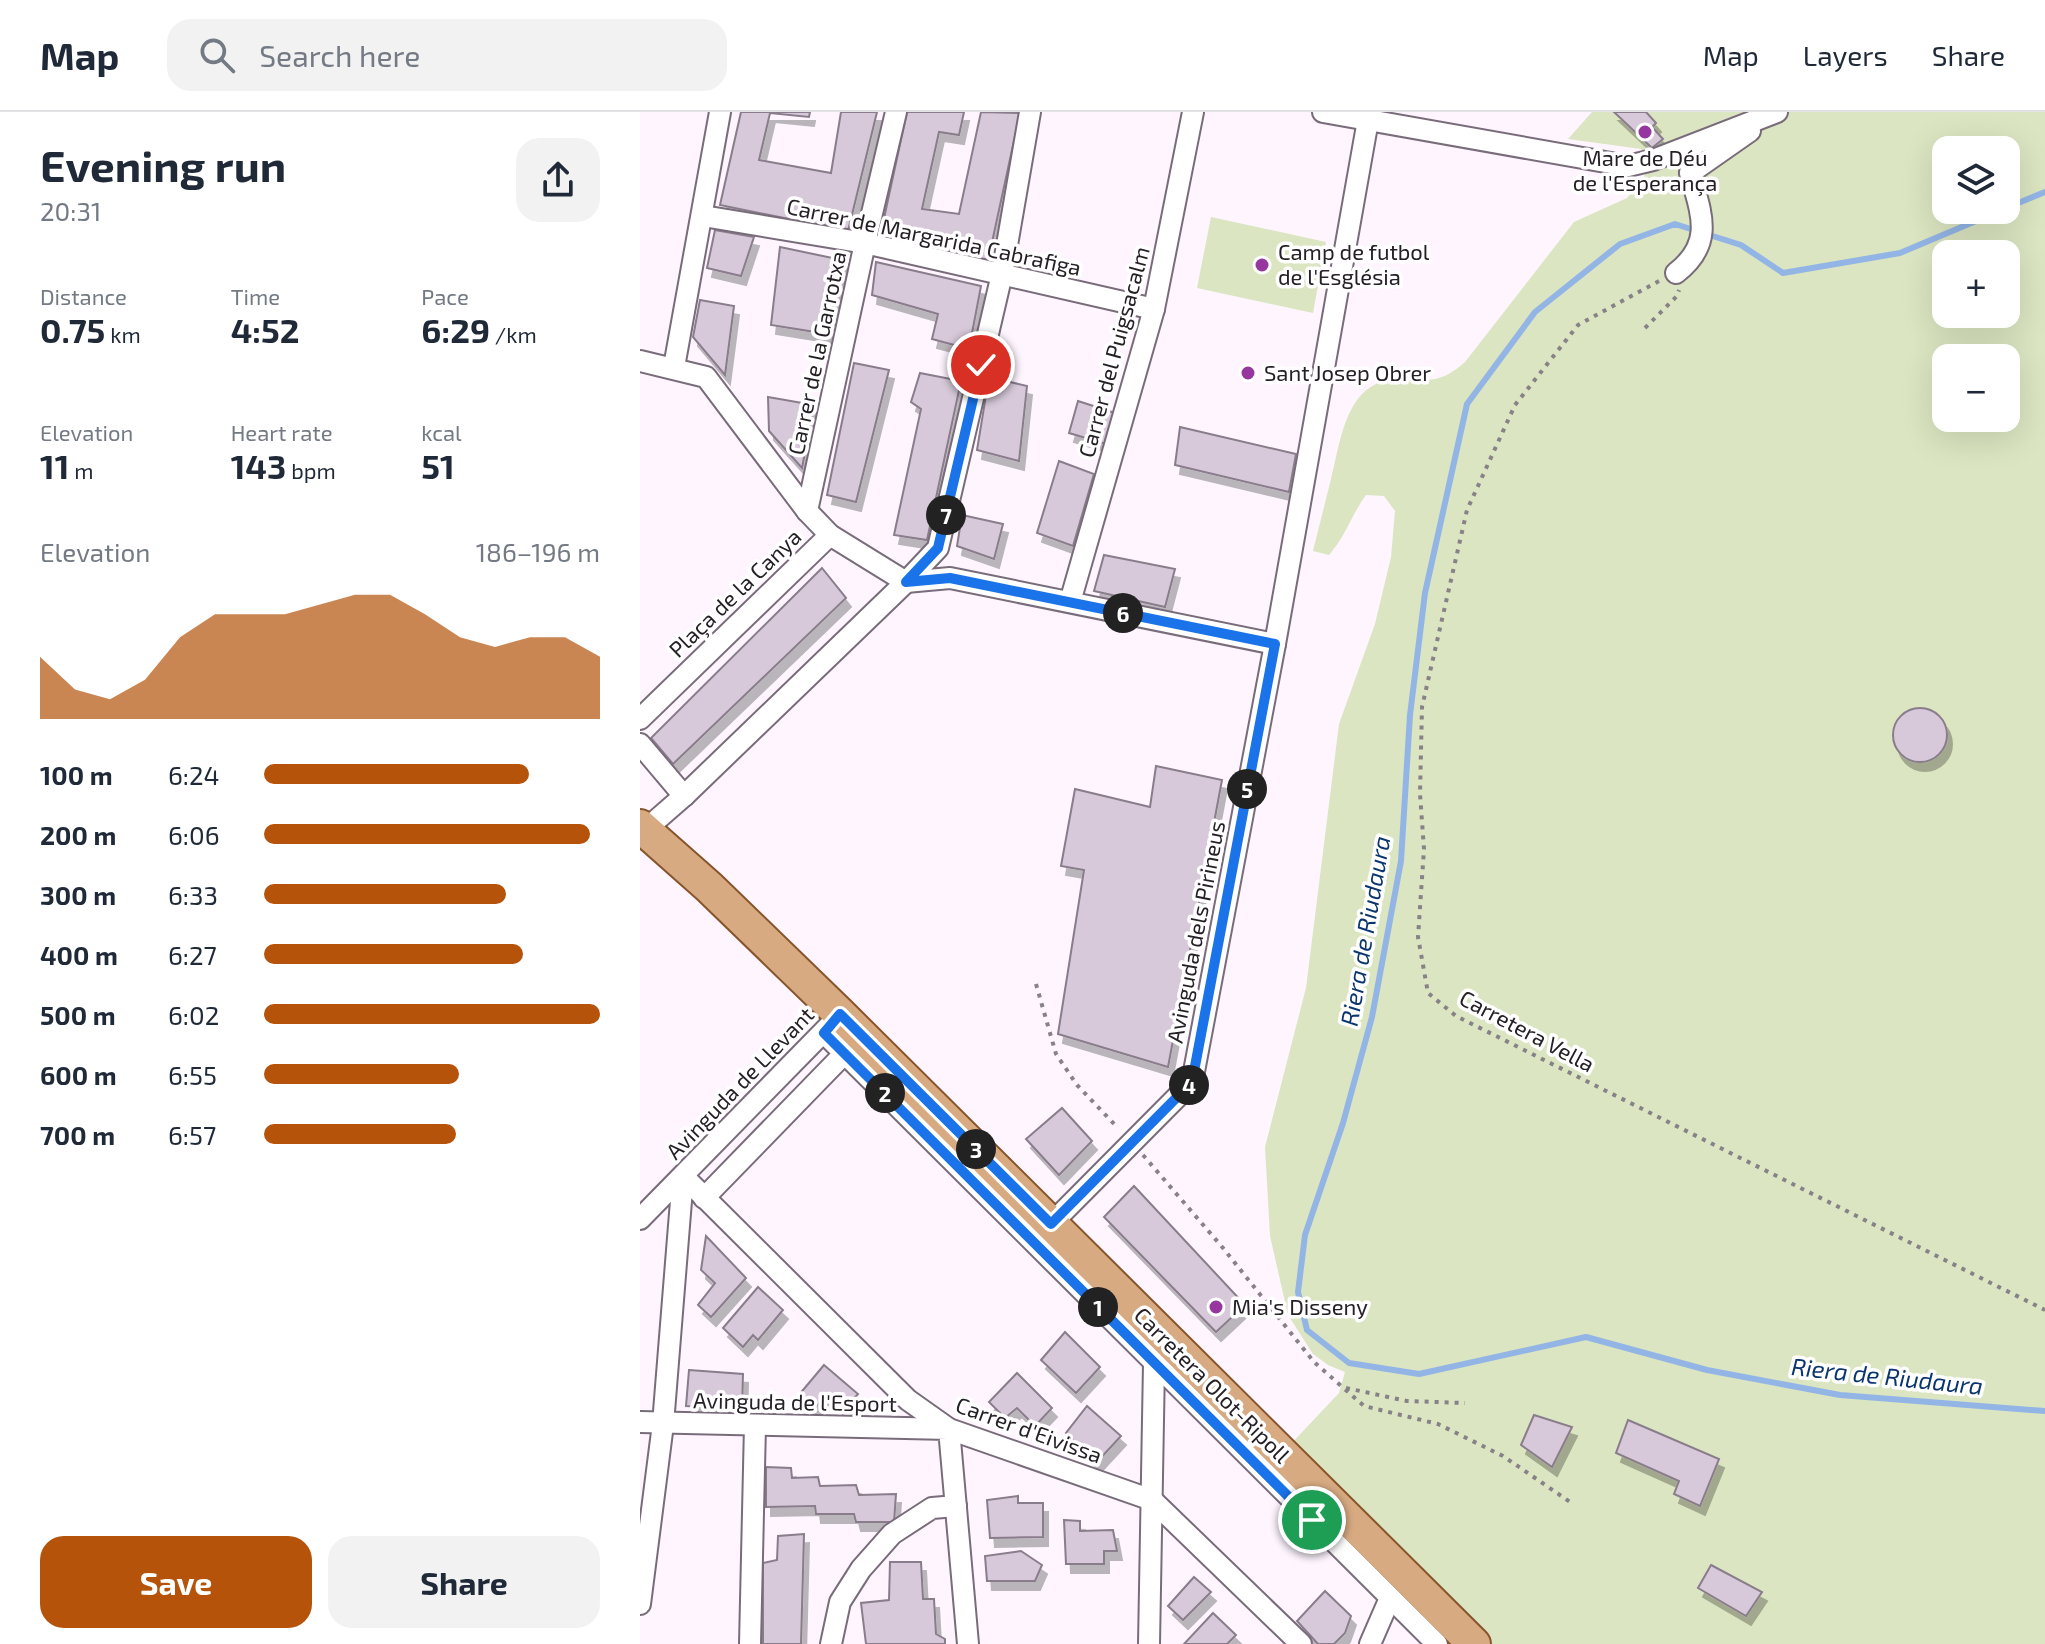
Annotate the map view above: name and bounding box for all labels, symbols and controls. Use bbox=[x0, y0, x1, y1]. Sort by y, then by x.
search box bbox=[167, 19, 727, 91]
text: Map bbox=[40, 32, 119, 78]
icon: search bbox=[195, 33, 239, 77]
text: Search here bbox=[259, 37, 420, 73]
text: Map bbox=[1703, 38, 1759, 72]
text: Layers bbox=[1803, 38, 1888, 72]
text: Share bbox=[1932, 38, 2005, 72]
marker: Mare de Déu de l'Esperança bbox=[1636, 123, 1654, 141]
map controls bbox=[1932, 136, 2020, 432]
button: layers bbox=[1932, 136, 2020, 224]
text: Evening run bbox=[40, 138, 286, 191]
button: share bbox=[516, 138, 600, 222]
place label: Mare de Déu de l'Esperança bbox=[1573, 144, 1717, 197]
street label: Carrer de Margarida Cabrafiga bbox=[785, 192, 1084, 280]
text: 20:31 bbox=[40, 195, 101, 226]
place label: Camp de futbol de l'Església bbox=[1278, 238, 1430, 289]
button: + bbox=[1932, 240, 2020, 328]
street label: Carrer del Puigsacalm bbox=[1072, 243, 1154, 460]
street label: Carrer de la Garrotxa bbox=[782, 249, 850, 457]
marker: Camp de futbol de l'Església bbox=[1253, 256, 1271, 274]
text: Distance bbox=[40, 283, 127, 309]
text: Time bbox=[231, 283, 280, 309]
text: Pace bbox=[421, 283, 469, 309]
text: 0.75 bbox=[40, 309, 105, 350]
text: 4:52 bbox=[231, 309, 300, 350]
text: 6:29 bbox=[421, 309, 490, 350]
text: km bbox=[105, 321, 141, 347]
text: /km bbox=[490, 321, 537, 347]
pin bbox=[947, 331, 1015, 399]
icon: check bbox=[959, 343, 1003, 387]
button: − bbox=[1932, 344, 2020, 432]
place label: Sant Josep Obrer bbox=[1264, 359, 1431, 385]
marker: Sant Josep Obrer bbox=[1239, 364, 1257, 382]
text: Elevation bbox=[40, 419, 133, 445]
text: Heart rate bbox=[231, 419, 332, 445]
text: kcal bbox=[421, 419, 462, 445]
text: 11 bbox=[40, 445, 69, 486]
text: 143 bbox=[231, 445, 286, 486]
text: 51 bbox=[421, 445, 455, 486]
text: m bbox=[69, 457, 94, 483]
text: bpm bbox=[286, 457, 336, 483]
pin: 7 bbox=[926, 495, 966, 535]
text: 7 bbox=[940, 502, 952, 528]
street label: Plaça de la Canya bbox=[663, 523, 807, 663]
text: Elevation bbox=[40, 536, 150, 567]
text: 186–196 m bbox=[476, 536, 600, 567]
pin: 6 bbox=[1103, 593, 1143, 633]
text: 6 bbox=[1117, 600, 1129, 626]
text: 100 m bbox=[40, 759, 113, 790]
text: 6:24 bbox=[168, 759, 220, 790]
pin: 5 bbox=[1227, 769, 1267, 809]
text: 5 bbox=[1241, 776, 1253, 802]
text: 200 m bbox=[40, 819, 116, 850]
text: 6:06 bbox=[168, 819, 220, 850]
street label: Avinguda dels Pirineus bbox=[1161, 819, 1229, 1045]
water label: Riera de Riudaura bbox=[1334, 833, 1396, 1028]
text: 300 m bbox=[40, 879, 116, 910]
text: 6:33 bbox=[168, 879, 218, 910]
text: 400 m bbox=[40, 939, 118, 970]
text: 6:27 bbox=[168, 939, 217, 970]
street label: Carretera Vella bbox=[1456, 984, 1599, 1077]
text: 500 m bbox=[40, 999, 116, 1030]
text: 6:02 bbox=[168, 999, 219, 1030]
street label: Avinguda de Llevant bbox=[660, 1001, 819, 1164]
text: 600 m bbox=[40, 1059, 117, 1090]
text: 6:55 bbox=[168, 1059, 217, 1090]
pin: 4 bbox=[1169, 1065, 1209, 1105]
text: 4 bbox=[1182, 1072, 1196, 1098]
pin: 2 bbox=[865, 1073, 905, 1113]
text: 2 bbox=[879, 1080, 891, 1106]
text: 700 m bbox=[40, 1119, 115, 1150]
text: 6:57 bbox=[168, 1119, 216, 1150]
pin: 3 bbox=[956, 1129, 996, 1169]
text: 3 bbox=[970, 1136, 982, 1162]
pin: 1 bbox=[1078, 1287, 1118, 1327]
place label: Mia's Disseny bbox=[1232, 1293, 1368, 1319]
text: 1 bbox=[1093, 1294, 1103, 1320]
marker: Mia's Disseny bbox=[1207, 1298, 1225, 1316]
street label: Carretera Olot-Ripoll bbox=[1130, 1301, 1296, 1468]
water label: Riera de Riudaura bbox=[1790, 1351, 1984, 1400]
street label: Avinguda de l'Esport bbox=[693, 1386, 897, 1416]
street label: Carrer d'Eivissa bbox=[953, 1391, 1106, 1468]
pin bbox=[1278, 1486, 1346, 1554]
icon: arrive bbox=[1290, 1498, 1334, 1542]
button: Save bbox=[40, 1536, 312, 1628]
button: Share bbox=[328, 1536, 600, 1628]

